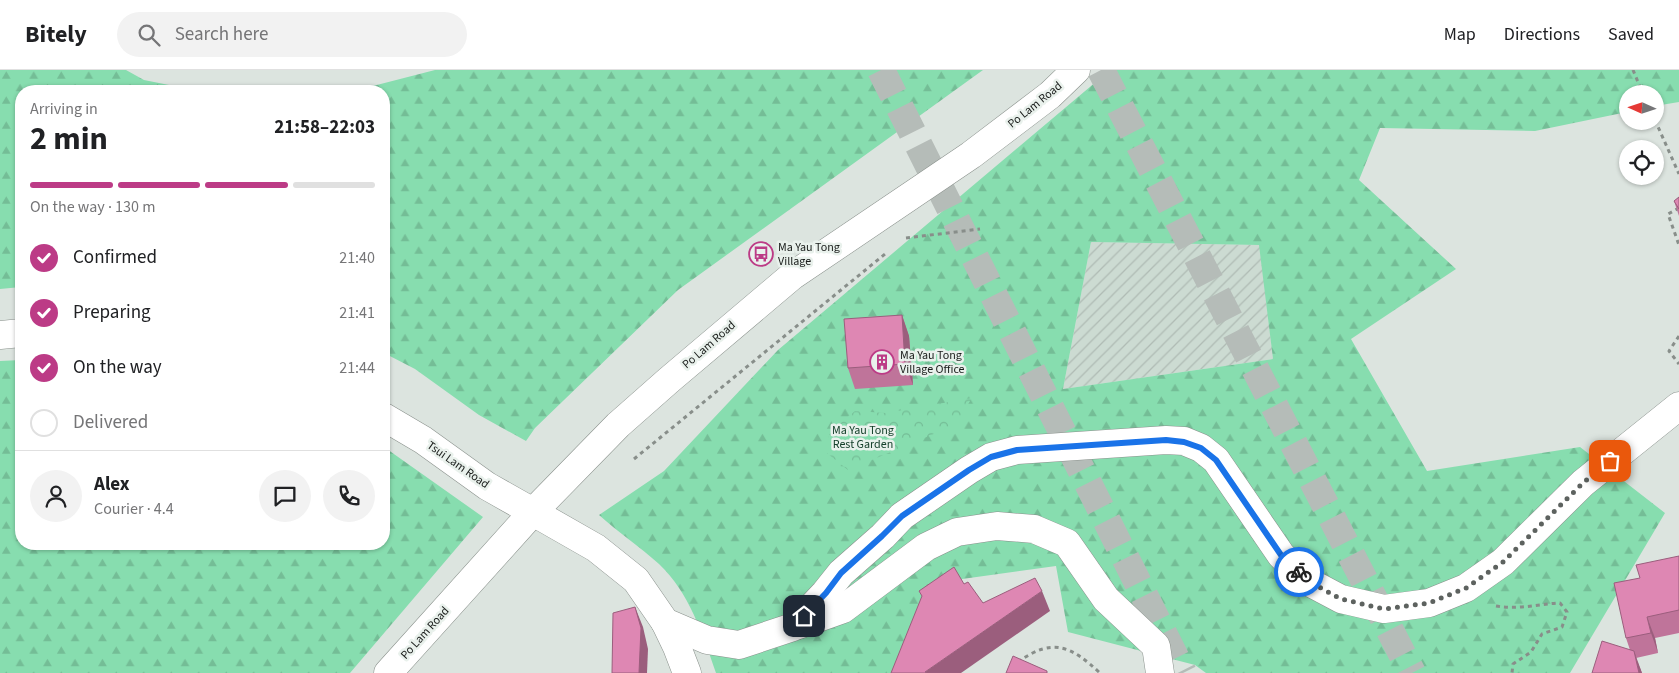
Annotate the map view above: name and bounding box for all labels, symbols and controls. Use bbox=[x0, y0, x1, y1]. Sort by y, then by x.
search box bbox=[117, 12, 467, 57]
text: Bitely bbox=[25, 17, 87, 52]
icon: search bbox=[135, 21, 163, 49]
text: Search here bbox=[175, 21, 268, 48]
text: Map bbox=[1444, 22, 1476, 47]
text: Directions bbox=[1504, 22, 1580, 47]
text: Saved bbox=[1608, 22, 1654, 47]
street label: Po Lam Road bbox=[1004, 78, 1066, 132]
north arrow bbox=[1619, 85, 1664, 130]
map controls bbox=[1619, 85, 1664, 185]
text: Arriving in bbox=[30, 98, 98, 120]
text: 21:58–22:03 bbox=[274, 114, 375, 141]
text: 2 min bbox=[30, 116, 108, 162]
button: locate bbox=[1619, 140, 1664, 185]
text: On the way · 130 m bbox=[30, 196, 155, 218]
place label: Ma Yau Tong Village bbox=[778, 239, 840, 270]
bus stop icon: Ma Yau Tong Village bbox=[748, 241, 774, 267]
icon: check bbox=[30, 244, 58, 272]
text: Confirmed bbox=[73, 244, 157, 271]
text: 21:40 bbox=[339, 247, 375, 269]
icon: check bbox=[30, 299, 58, 327]
text: Preparing bbox=[73, 299, 151, 326]
text: 21:41 bbox=[339, 302, 375, 324]
street label: Po Lam Road bbox=[679, 317, 739, 373]
place label: Ma Yau Tong Village Office bbox=[900, 347, 965, 378]
building icon: Ma Yau Tong Village Office bbox=[869, 349, 895, 375]
icon: check bbox=[30, 354, 58, 382]
text: On the way bbox=[73, 354, 162, 381]
text: 21:44 bbox=[339, 357, 375, 379]
text: Delivered bbox=[73, 409, 148, 436]
park label: Ma Yau Tong Rest Garden bbox=[832, 422, 894, 453]
street label: Tsui Lam Road bbox=[423, 437, 493, 493]
pin bbox=[1589, 440, 1631, 482]
icon: bag bbox=[1596, 447, 1624, 475]
button: person bbox=[30, 470, 82, 522]
button: chat bbox=[259, 470, 311, 522]
button: phone bbox=[323, 470, 375, 522]
text: Alex bbox=[94, 471, 130, 498]
text: Courier · 4.4 bbox=[94, 498, 174, 520]
courier bbox=[1274, 547, 1324, 597]
icon: bike bbox=[1285, 558, 1313, 586]
pin bbox=[783, 595, 825, 637]
icon: home bbox=[790, 602, 818, 630]
street label: Po Lam Road bbox=[397, 603, 453, 663]

